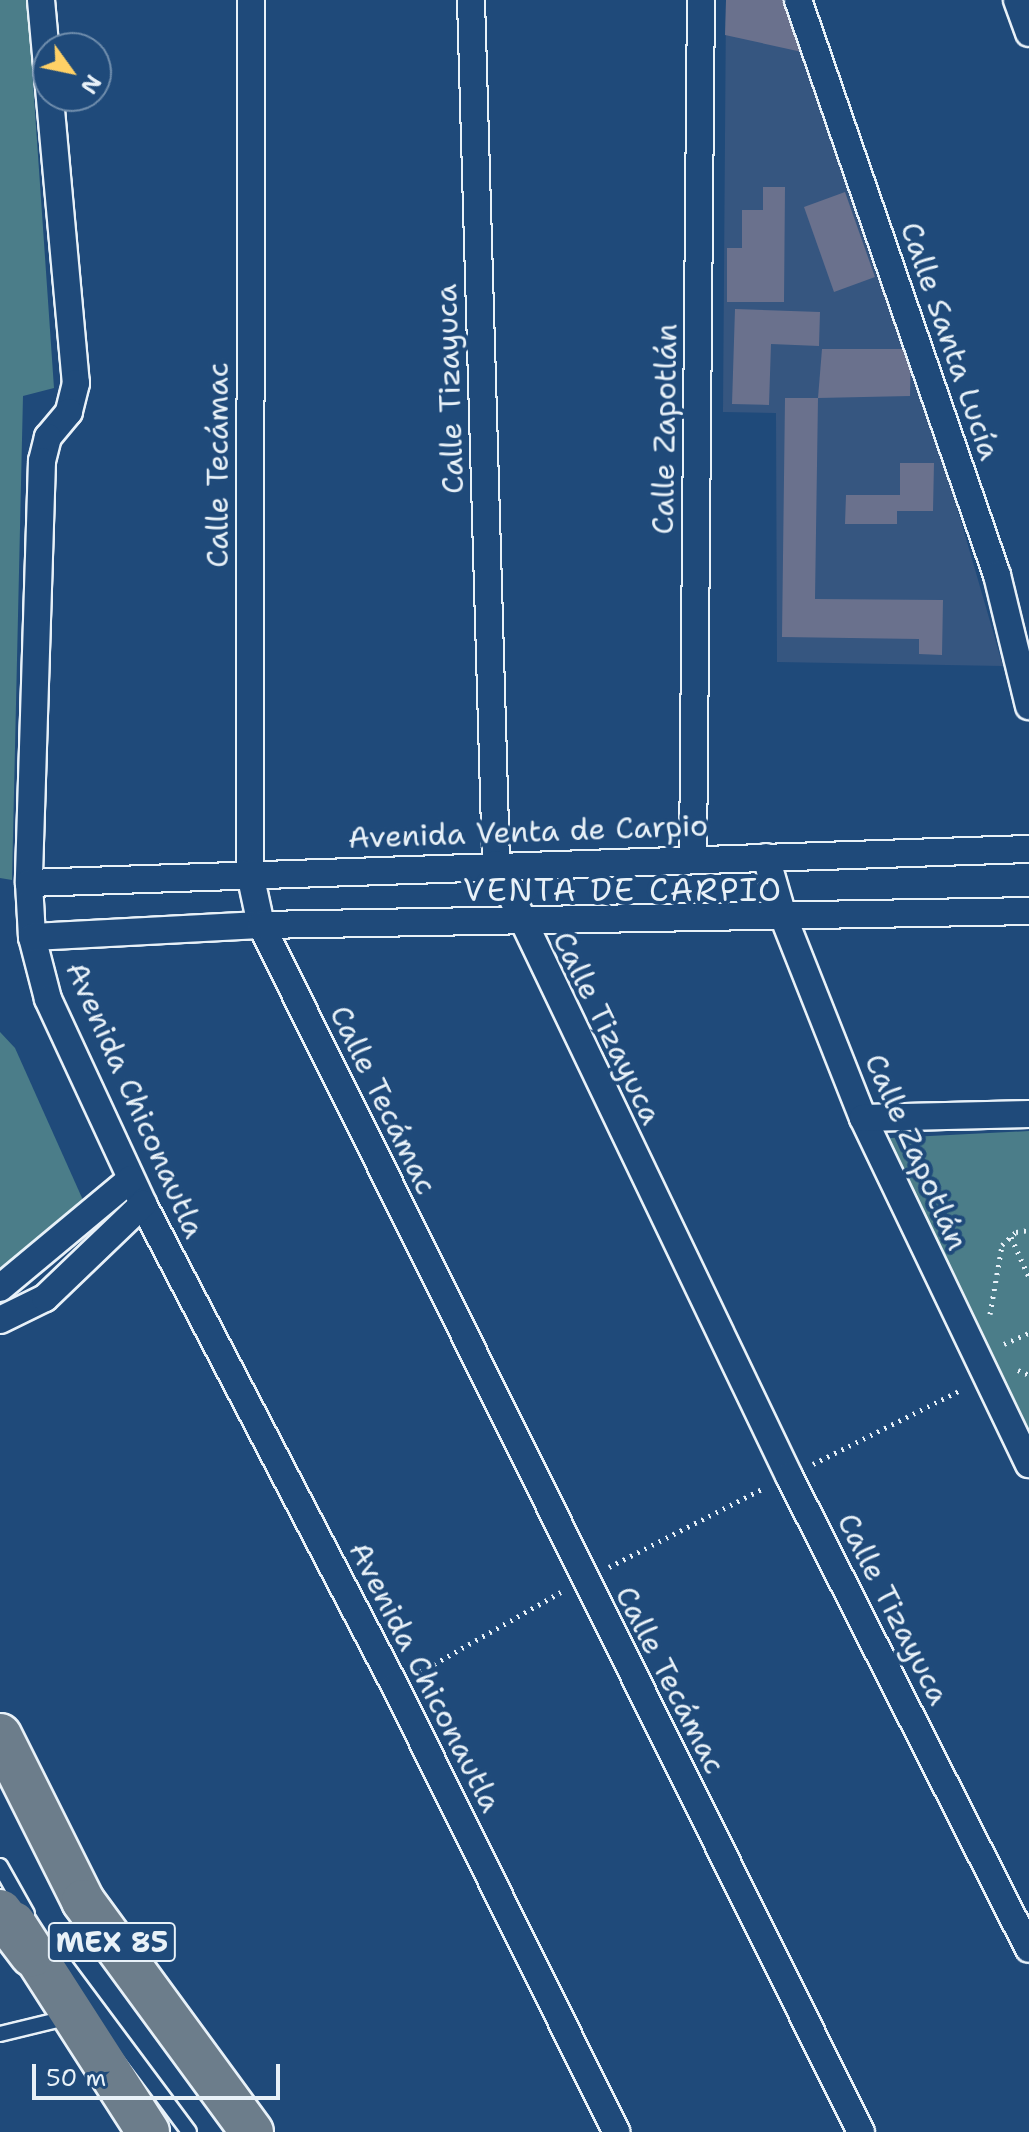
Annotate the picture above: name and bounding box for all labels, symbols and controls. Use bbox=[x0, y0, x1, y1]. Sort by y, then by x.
north arrow bbox=[32, 32, 112, 112]
text: N bbox=[74, 69, 108, 99]
street label: Calle Santa Lucía bbox=[892, 217, 1008, 465]
street label: Calle Tizayuca bbox=[428, 283, 472, 495]
street label: Calle Zapotlán bbox=[645, 323, 685, 535]
street label: Calle Tecámac bbox=[200, 362, 236, 568]
street label: Avenida Venta de Carpio bbox=[347, 808, 709, 856]
district label: VENTA DE CARPIO bbox=[463, 871, 783, 909]
street label: Calle Tizayuca bbox=[545, 926, 669, 1130]
street label: Avenida Chiconautla bbox=[58, 956, 212, 1244]
street label: Calle Tecámac bbox=[322, 1000, 444, 1200]
street label: Calle Zapotlán bbox=[857, 1048, 975, 1256]
street label: Calle Tizayuca bbox=[829, 1507, 957, 1711]
street label: Avenida Chiconautla bbox=[341, 1536, 509, 1818]
street label: Calle Tecámac bbox=[607, 1580, 733, 1780]
road number: MEX 85 bbox=[46, 1918, 178, 1966]
scale bar bbox=[36, 2048, 284, 2098]
text: 50 m bbox=[46, 2062, 106, 2094]

